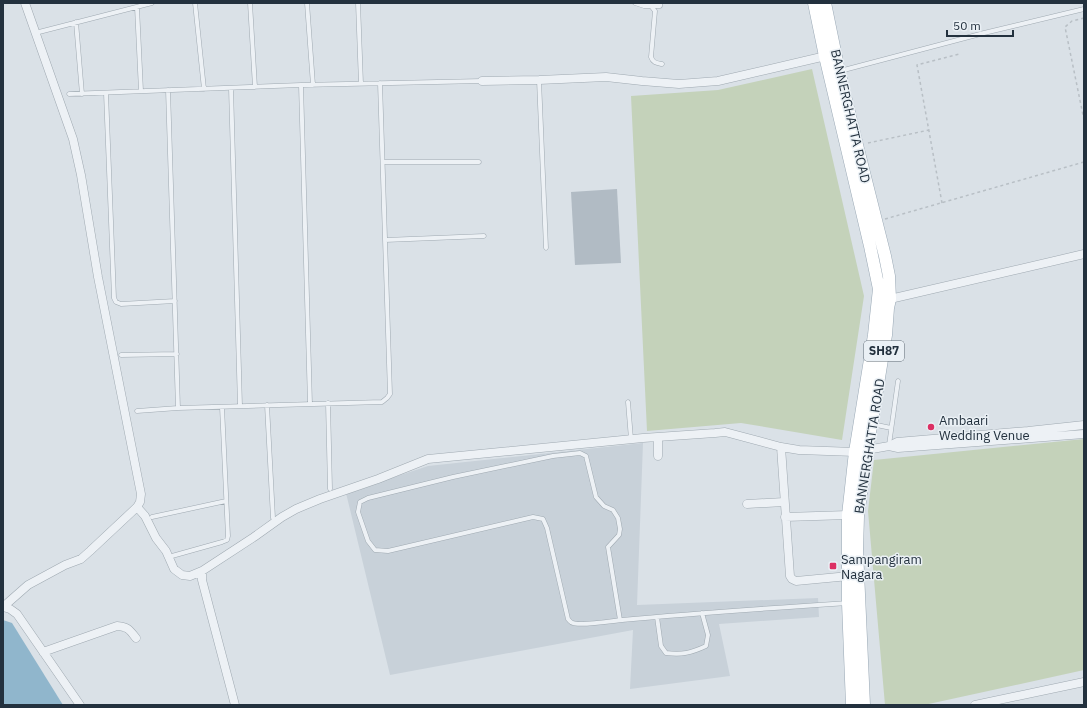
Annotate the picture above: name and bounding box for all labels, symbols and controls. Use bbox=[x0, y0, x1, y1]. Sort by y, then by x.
scale bar bbox=[947, 12, 1013, 38]
text: 50 m bbox=[953, 18, 981, 33]
street label: BANNERGHATTA ROAD bbox=[827, 48, 874, 185]
road number: SH87 bbox=[864, 341, 904, 361]
street label: BANNERGHATTA ROAD bbox=[850, 377, 889, 515]
place label: Ambaari Wedding Venue bbox=[939, 412, 1030, 444]
marker: Ambaari Wedding Venue bbox=[926, 422, 936, 432]
place label: Sampangiram Nagara bbox=[841, 551, 922, 583]
marker: Sampangiram Nagara bbox=[828, 561, 838, 571]

